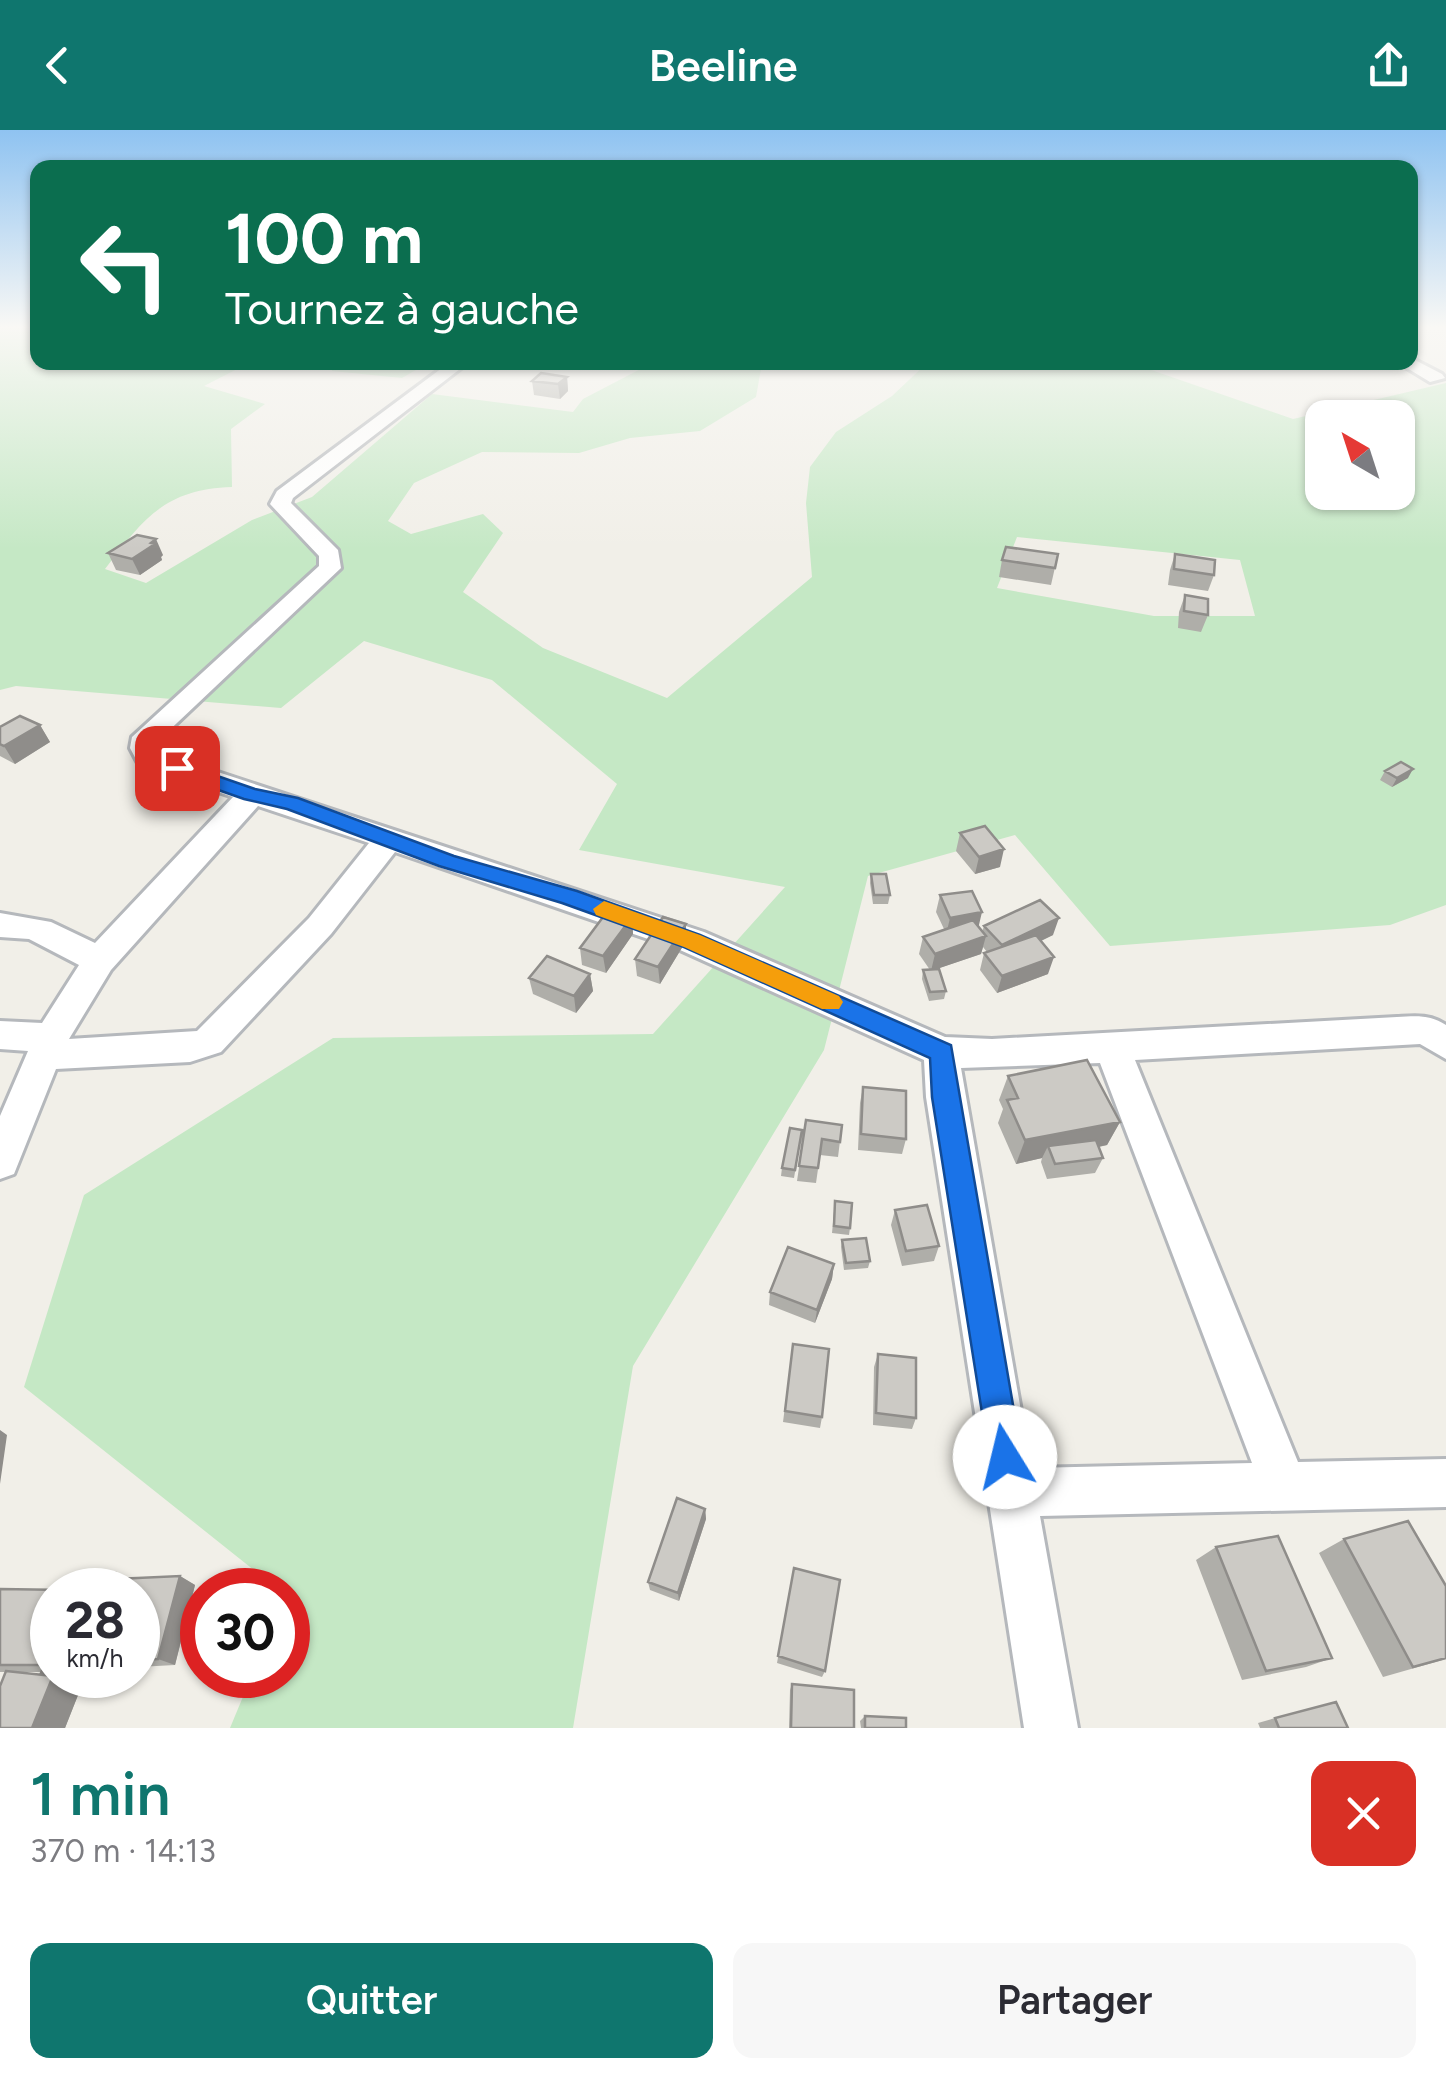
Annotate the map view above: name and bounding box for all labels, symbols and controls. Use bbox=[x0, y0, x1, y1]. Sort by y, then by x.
icon: back bbox=[30, 38, 85, 93]
text: Beeline bbox=[648, 38, 798, 92]
icon: share bbox=[1361, 38, 1416, 93]
text: 100 m bbox=[225, 196, 423, 281]
icon: left bbox=[60, 200, 190, 330]
text: Tournez à gauche bbox=[225, 281, 579, 335]
north arrow bbox=[1305, 400, 1415, 510]
map controls bbox=[1305, 400, 1415, 510]
pin bbox=[135, 726, 220, 811]
icon: arrive bbox=[150, 741, 205, 796]
position arrow bbox=[953, 1405, 1057, 1509]
speed limit sign: 30 bbox=[180, 1568, 310, 1698]
text: 28 bbox=[65, 1590, 125, 1651]
text: km/h bbox=[66, 1643, 124, 1673]
text: 1 min bbox=[30, 1758, 170, 1830]
button: close bbox=[1311, 1761, 1416, 1866]
text: 370 m · 14:13 bbox=[30, 1832, 216, 1870]
button: Quitter bbox=[30, 1943, 713, 2058]
button: Partager bbox=[733, 1943, 1416, 2058]

